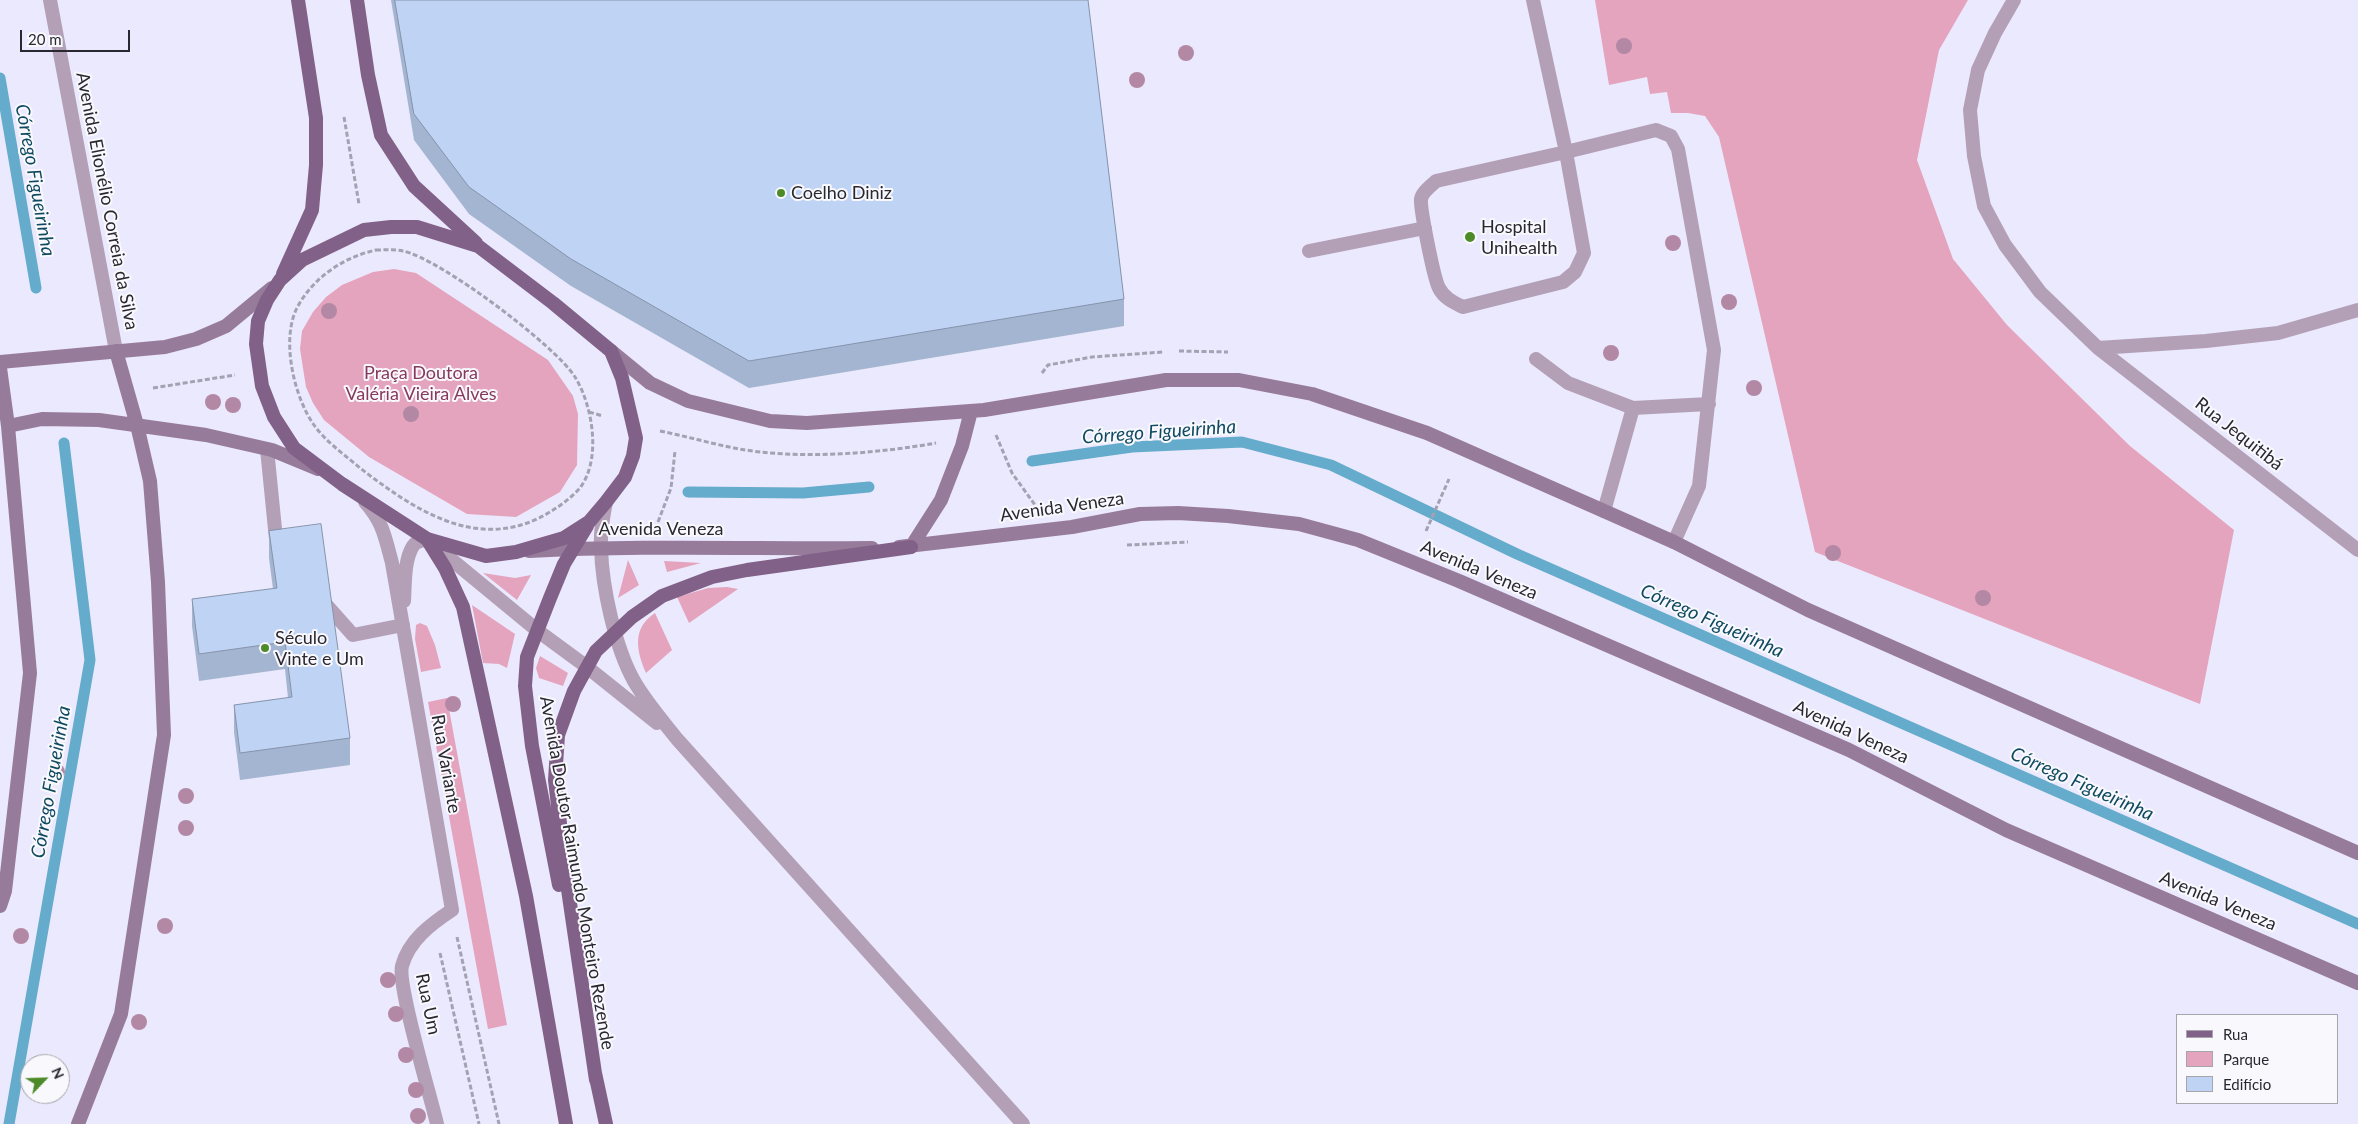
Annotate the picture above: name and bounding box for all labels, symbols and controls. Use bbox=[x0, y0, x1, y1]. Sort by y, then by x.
scale bar bbox=[22, 20, 132, 52]
text: 20 m bbox=[28, 30, 62, 48]
street label: Avenida Elionélio Correia da Silva bbox=[71, 70, 143, 332]
water label: Córrego Figueirinha bbox=[10, 102, 60, 258]
place label: Coelho Diniz bbox=[791, 182, 892, 204]
marker: Coelho Diniz bbox=[775, 187, 787, 199]
place label: Hospital Unihealth bbox=[1481, 216, 1558, 258]
marker: Hospital Unihealth bbox=[1463, 230, 1477, 244]
park label: Praça Doutora Valéria Vieira Alves bbox=[345, 362, 497, 404]
street label: Rua Jequitibá bbox=[2191, 393, 2287, 475]
water label: Córrego Figueirinha bbox=[1081, 415, 1237, 449]
street label: Avenida Veneza bbox=[999, 488, 1125, 526]
street label: Avenida Veneza bbox=[599, 518, 723, 540]
street label: Avenida Veneza bbox=[1417, 536, 1541, 604]
water label: Córrego Figueirinha bbox=[1637, 579, 1787, 663]
place label: Século Vinte e Um bbox=[275, 627, 364, 670]
marker: Século Vinte e Um bbox=[259, 642, 271, 654]
street label: Avenida Doutor Raimundo Monteiro Rezende bbox=[535, 694, 619, 1052]
street label: Avenida Veneza bbox=[1790, 696, 1912, 768]
water label: Córrego Figueirinha bbox=[26, 704, 76, 860]
street label: Rua Variante bbox=[427, 713, 465, 815]
water label: Córrego Figueirinha bbox=[2007, 742, 2157, 826]
street label: Avenida Veneza bbox=[2156, 867, 2280, 935]
street label: Rua Um bbox=[411, 971, 445, 1037]
legend bbox=[2176, 1014, 2338, 1104]
text: Rua bbox=[2223, 1025, 2248, 1043]
text: Parque bbox=[2223, 1050, 2269, 1068]
north arrow bbox=[20, 1054, 70, 1104]
text: N bbox=[48, 1065, 68, 1081]
text: Edifício bbox=[2223, 1075, 2271, 1093]

